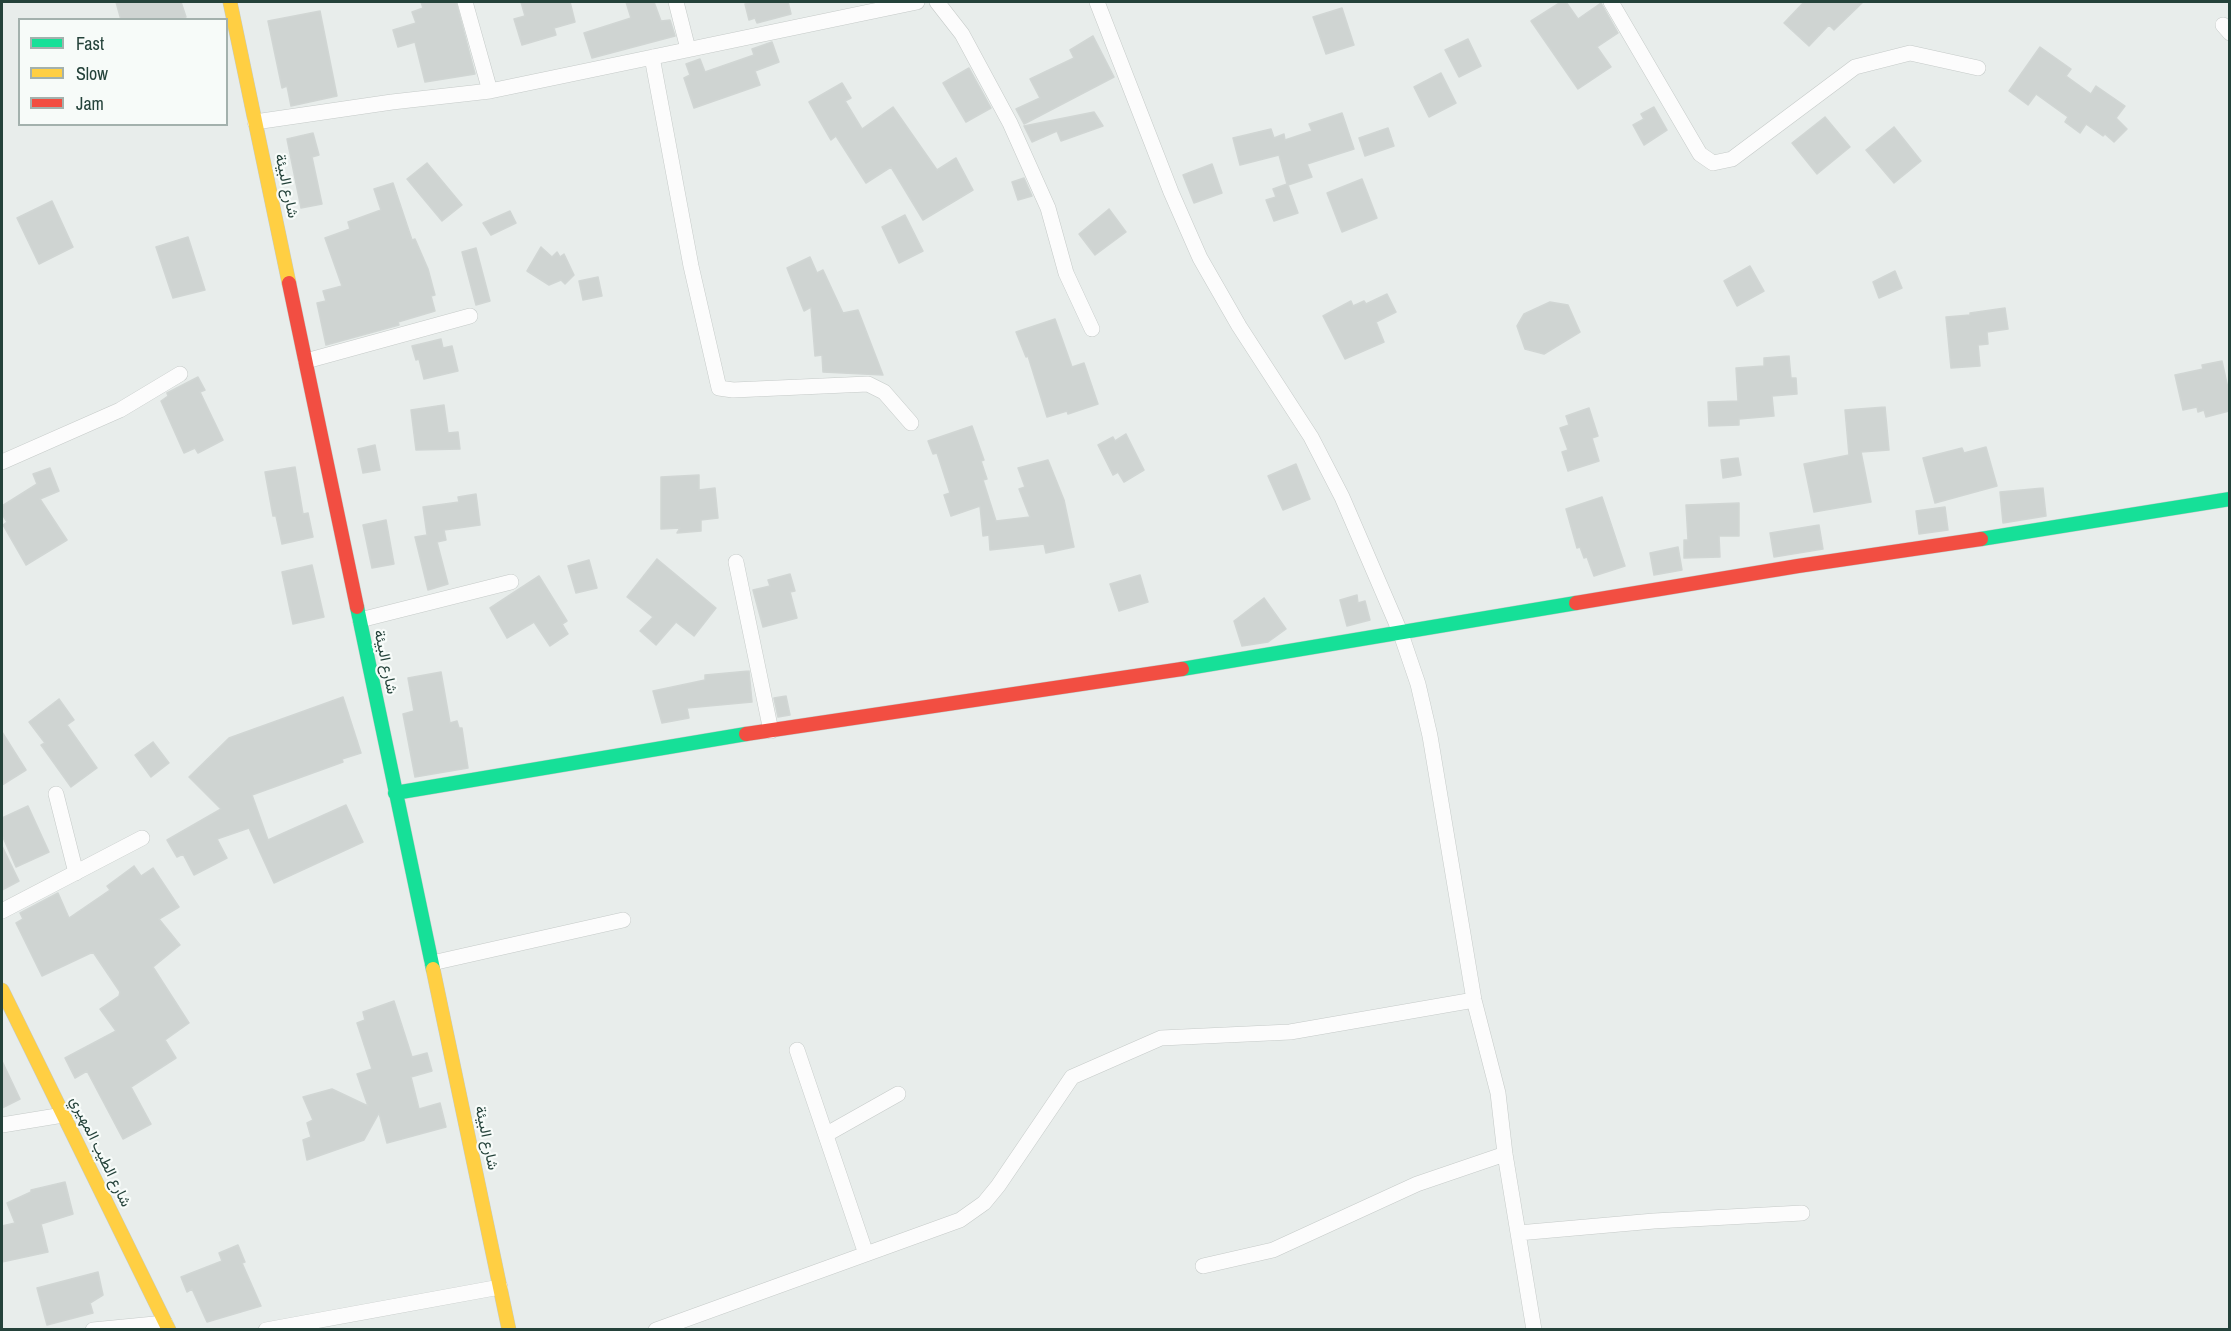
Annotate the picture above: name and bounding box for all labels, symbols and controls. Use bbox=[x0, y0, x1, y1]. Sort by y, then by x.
legend bbox=[18, 18, 228, 126]
text: Fast bbox=[76, 31, 104, 56]
text: Slow bbox=[76, 61, 108, 86]
text: Jam bbox=[76, 91, 104, 116]
street label: شارع البيئة bbox=[270, 152, 302, 220]
street label: شارع البيئة bbox=[369, 628, 401, 696]
street label: شارع الطيب المهيري bbox=[65, 1094, 135, 1210]
street label: شارع البيئة bbox=[470, 1104, 502, 1172]

